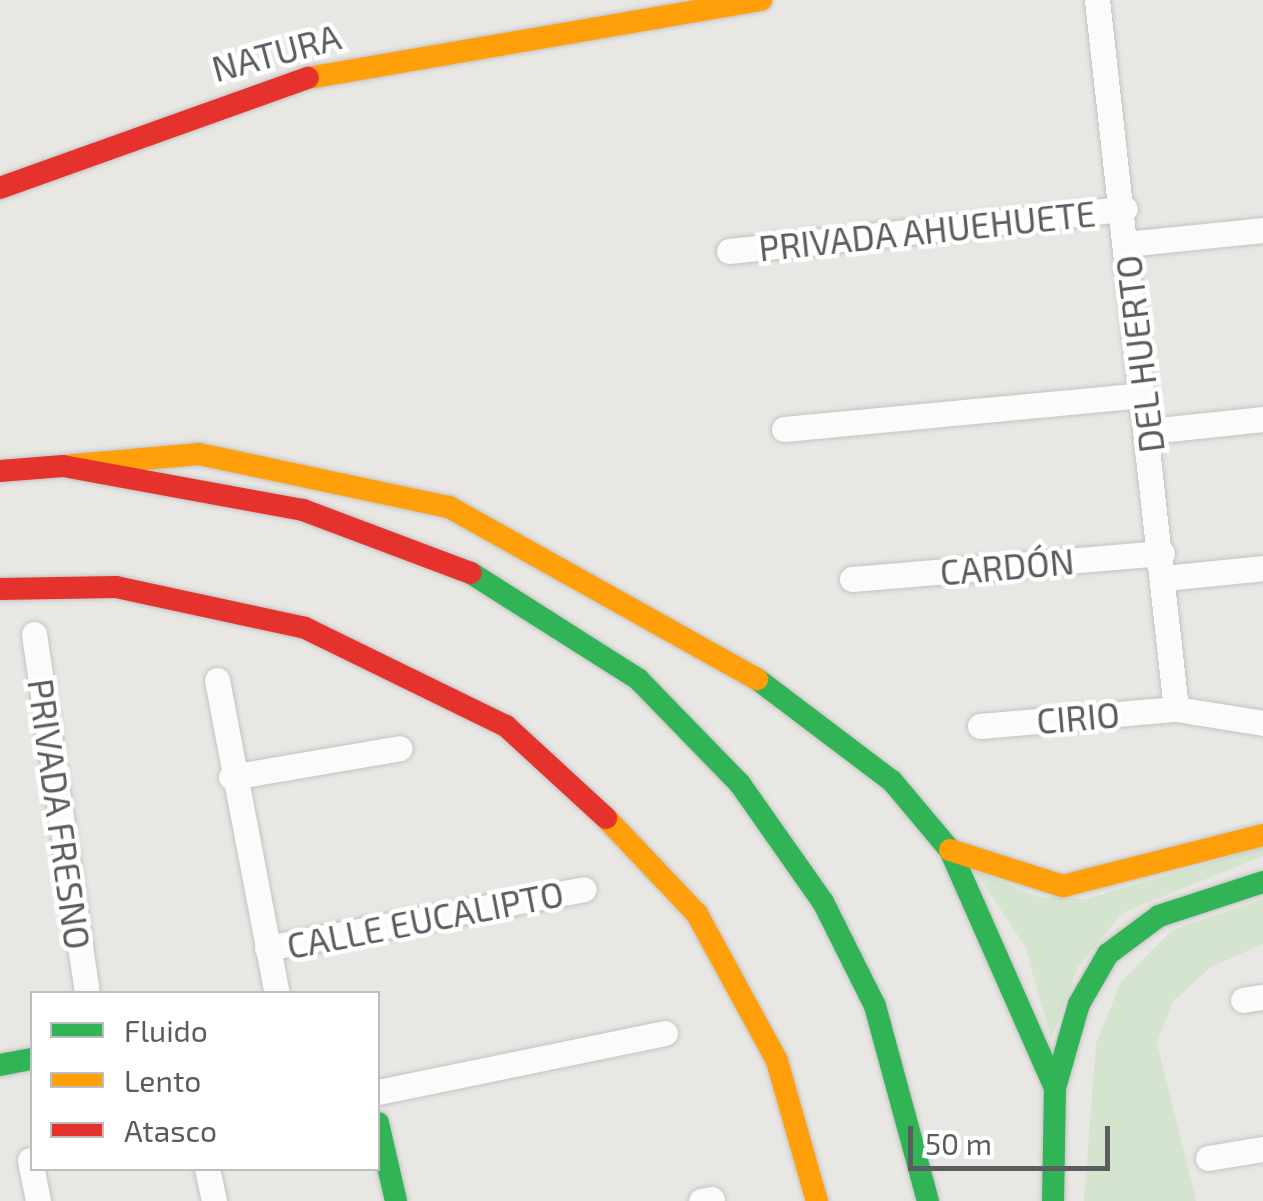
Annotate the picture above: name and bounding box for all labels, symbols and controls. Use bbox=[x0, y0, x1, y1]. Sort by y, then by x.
street label: NATURA bbox=[207, 15, 345, 89]
street label: PRIVADA AHUEHUETE bbox=[756, 191, 1098, 269]
street label: DEL HUERTO bbox=[1106, 252, 1172, 456]
street label: CARDÓN bbox=[938, 539, 1076, 593]
street label: PRIVADA FRESNO bbox=[20, 676, 100, 952]
street label: CIRIO bbox=[1035, 692, 1121, 742]
street label: CALLE EUCALIPTO bbox=[283, 872, 567, 966]
legend bbox=[30, 991, 380, 1171]
text: Fluido bbox=[124, 1012, 208, 1048]
text: Lento bbox=[124, 1062, 201, 1098]
scale bar bbox=[913, 1106, 1116, 1168]
text: Atasco bbox=[124, 1112, 217, 1148]
text: 50 m bbox=[925, 1125, 992, 1161]

